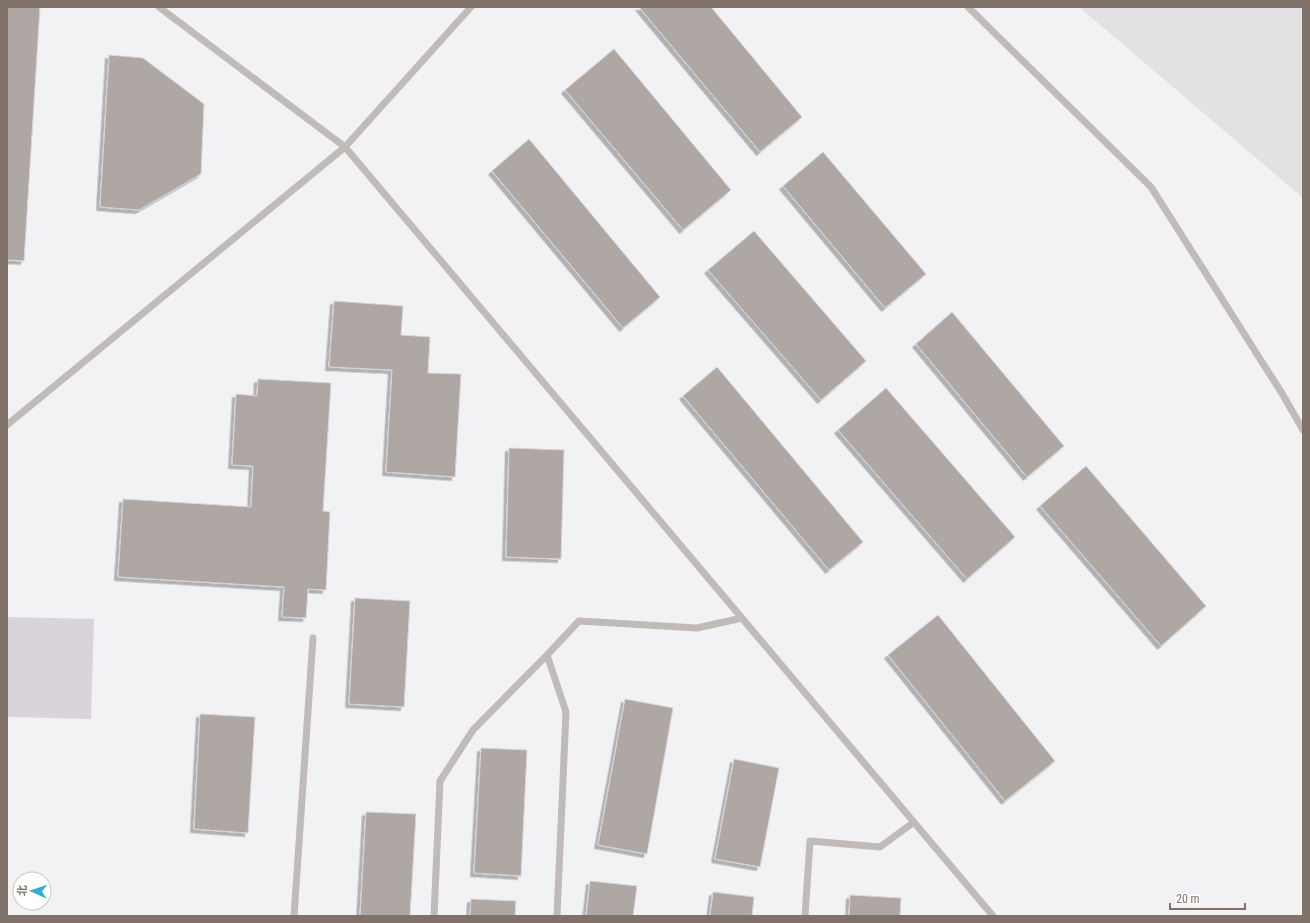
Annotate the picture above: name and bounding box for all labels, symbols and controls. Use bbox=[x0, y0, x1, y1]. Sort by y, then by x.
north arrow bbox=[12, 871, 52, 911]
text: 北 bbox=[16, 885, 29, 896]
scale bar bbox=[1170, 885, 1245, 911]
text: 20 m bbox=[1176, 892, 1200, 906]

